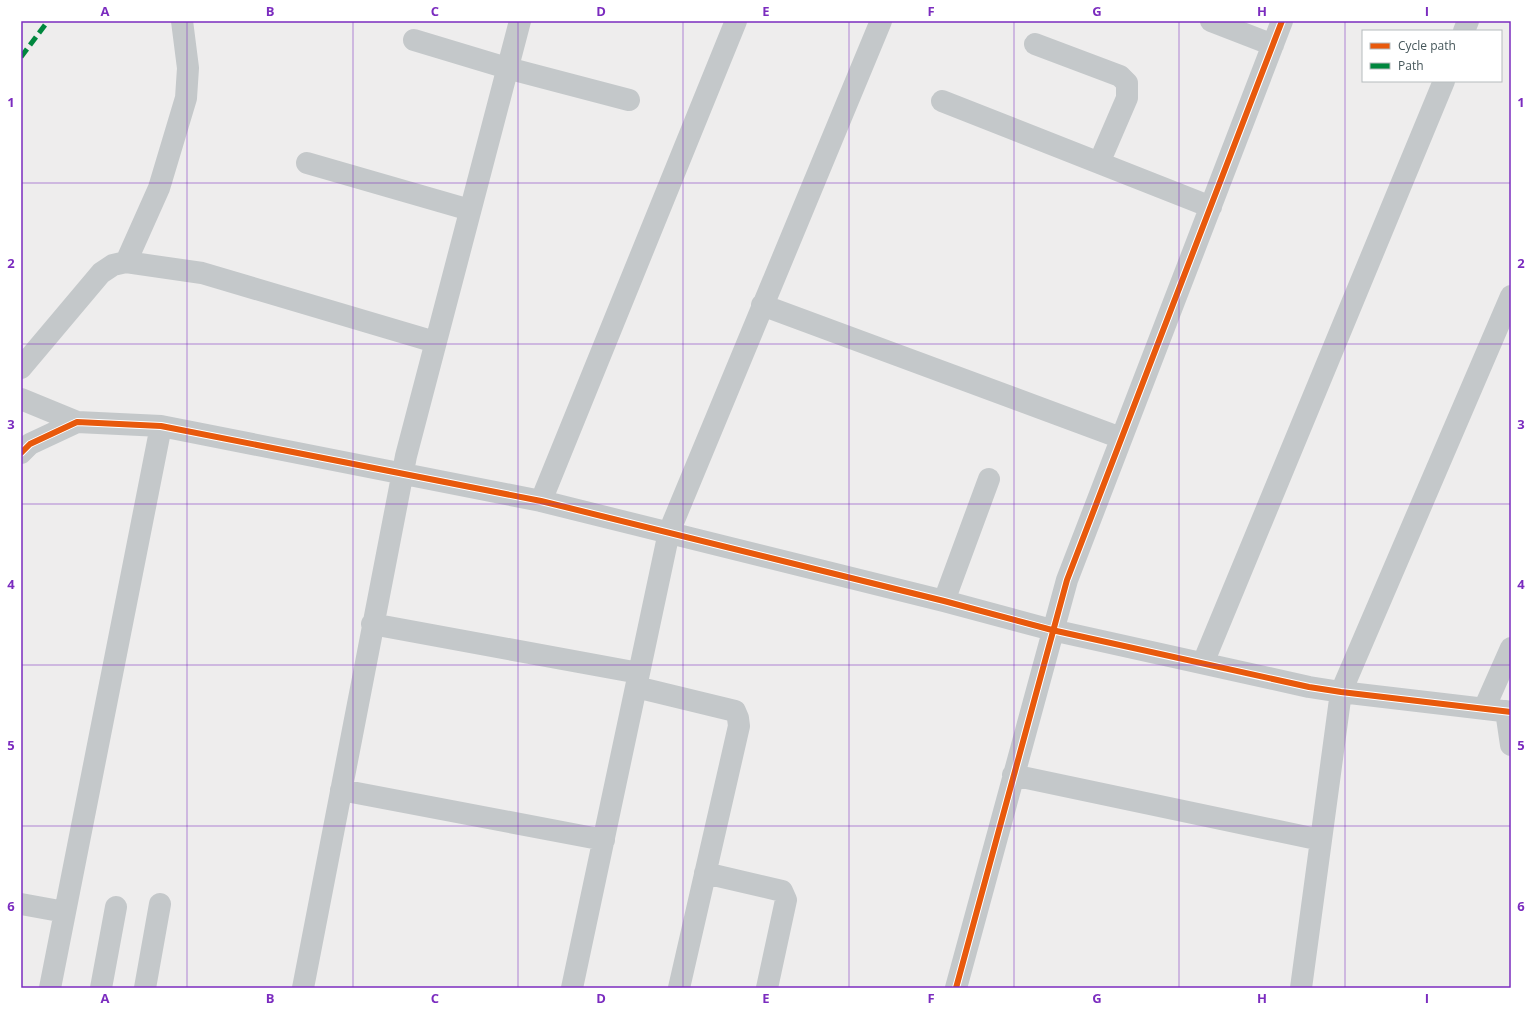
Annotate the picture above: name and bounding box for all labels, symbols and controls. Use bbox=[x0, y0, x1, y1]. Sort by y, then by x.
text: A bbox=[101, 2, 110, 20]
text: B bbox=[266, 2, 275, 20]
text: C bbox=[431, 2, 439, 20]
text: D bbox=[596, 2, 606, 20]
text: E bbox=[762, 2, 770, 20]
text: F bbox=[927, 2, 935, 20]
text: G bbox=[1092, 2, 1102, 20]
text: H bbox=[1257, 2, 1267, 20]
text: I bbox=[1425, 2, 1429, 20]
legend bbox=[1362, 30, 1502, 82]
text: Cycle path bbox=[1398, 37, 1456, 54]
text: Path bbox=[1398, 57, 1424, 74]
text: 1 bbox=[7, 93, 15, 111]
text: 1 bbox=[1517, 93, 1525, 111]
text: 2 bbox=[7, 254, 15, 272]
text: 2 bbox=[1517, 254, 1525, 272]
text: 3 bbox=[7, 415, 15, 433]
text: 3 bbox=[1517, 415, 1525, 433]
text: 4 bbox=[7, 575, 15, 593]
text: 4 bbox=[1517, 575, 1525, 593]
text: 5 bbox=[7, 736, 15, 754]
text: 5 bbox=[1517, 736, 1525, 754]
text: 6 bbox=[7, 897, 15, 915]
text: 6 bbox=[1517, 897, 1525, 915]
text: A bbox=[101, 989, 110, 1007]
text: B bbox=[266, 989, 275, 1007]
text: C bbox=[431, 989, 439, 1007]
text: D bbox=[596, 989, 606, 1007]
text: E bbox=[762, 989, 770, 1007]
text: F bbox=[927, 989, 935, 1007]
text: G bbox=[1092, 989, 1102, 1007]
text: H bbox=[1257, 989, 1267, 1007]
text: I bbox=[1425, 989, 1429, 1007]

